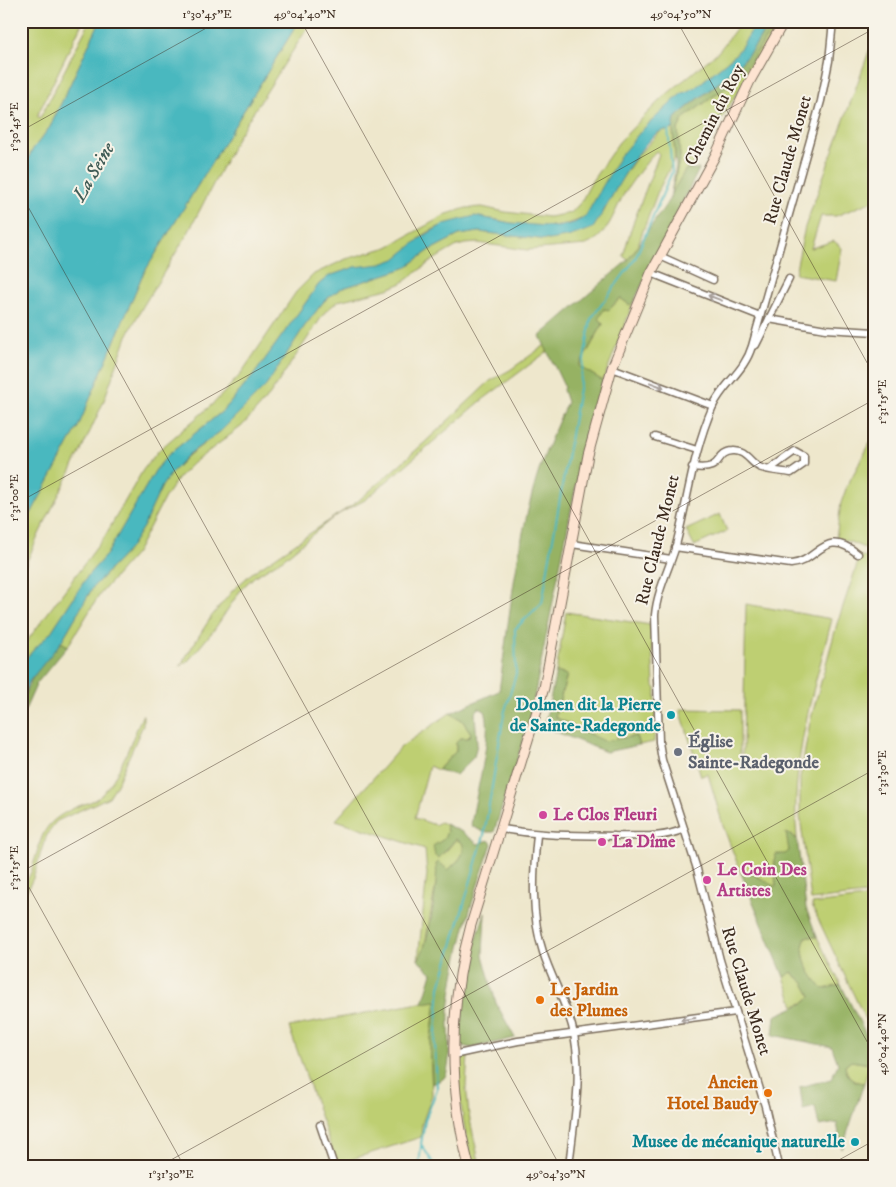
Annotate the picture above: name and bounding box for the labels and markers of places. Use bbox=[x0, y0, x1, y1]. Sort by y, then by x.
place label: Dolmen dit la Pierre de Sainte-Radegonde bbox=[510, 694, 662, 737]
marker: Dolmen dit la Pierre de Sainte-Radegonde bbox=[665, 709, 677, 721]
place label: Église Sainte-Radegonde bbox=[688, 730, 819, 774]
marker: Église Sainte-Radegonde bbox=[672, 746, 684, 758]
place label: Le Clos Fleuri bbox=[553, 804, 657, 826]
marker: Le Clos Fleuri bbox=[537, 809, 549, 821]
place label: La Dîme bbox=[612, 831, 676, 853]
marker: La Dîme bbox=[596, 836, 608, 848]
place label: Le Coin Des Artistes bbox=[716, 859, 807, 902]
marker: Le Coin Des Artistes bbox=[701, 874, 713, 886]
place label: Le Jardin des Plumes bbox=[550, 979, 628, 1022]
marker: Le Jardin des Plumes bbox=[534, 994, 546, 1006]
place label: Ancien Hotel Baudy bbox=[667, 1072, 759, 1115]
marker: Ancien Hotel Baudy bbox=[762, 1087, 774, 1099]
place label: Musee de mécanique naturelle bbox=[632, 1131, 846, 1153]
marker: Musee de mécanique naturelle bbox=[849, 1136, 861, 1148]

